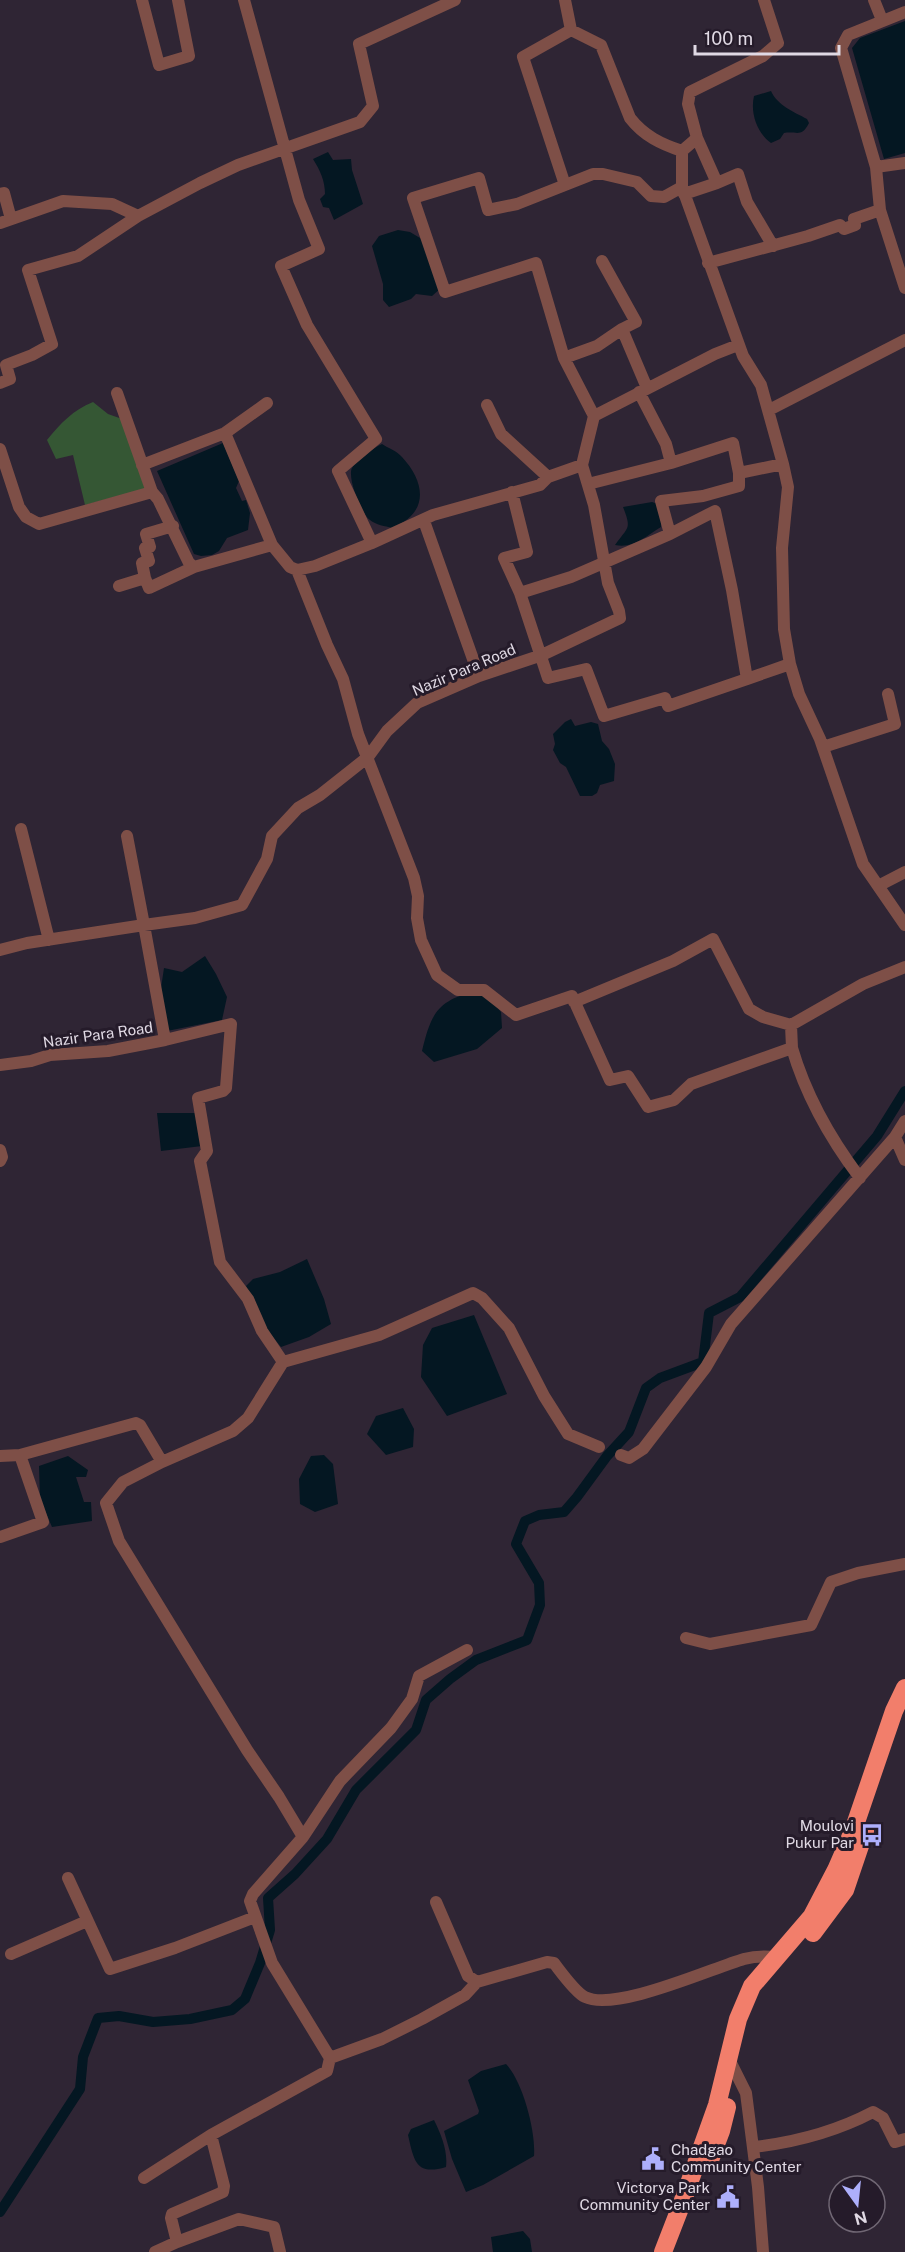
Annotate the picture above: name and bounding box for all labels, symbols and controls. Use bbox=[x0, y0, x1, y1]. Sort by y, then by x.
scale bar bbox=[695, 18, 839, 56]
text: 100 m bbox=[704, 28, 753, 49]
street label: Nazir Para Road bbox=[409, 640, 518, 699]
street label: Nazir Para Road bbox=[42, 1018, 154, 1051]
place label: Moulovi Pukur Par bbox=[786, 1817, 854, 1851]
bus stop icon: Moulovi Pukur Par bbox=[859, 1822, 885, 1848]
place label: Chadgao Community Center bbox=[671, 2141, 802, 2175]
public building icon: Chadgao Community Center bbox=[640, 2146, 666, 2172]
north arrow bbox=[827, 2174, 887, 2234]
place label: Victorya Park Community Center bbox=[580, 2179, 710, 2213]
public building icon: Victorya Park Community Center bbox=[715, 2184, 741, 2210]
text: N bbox=[852, 2207, 869, 2229]

